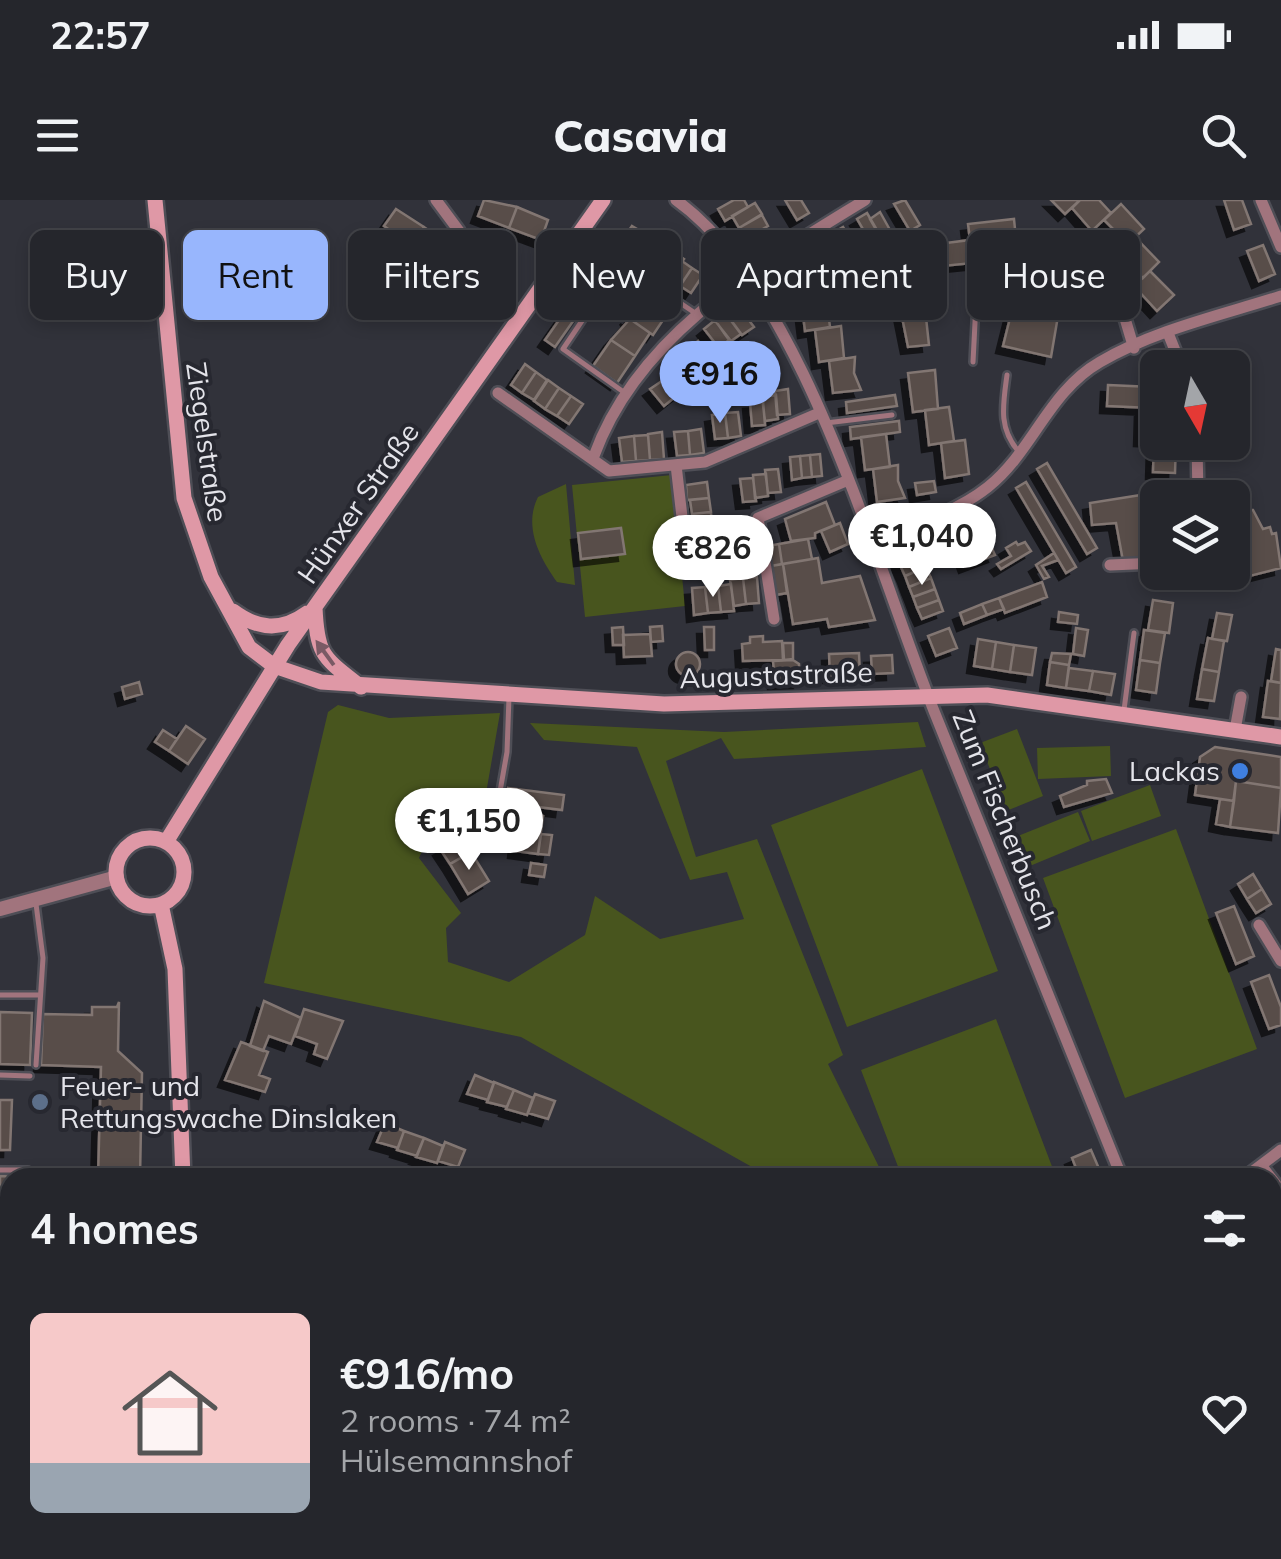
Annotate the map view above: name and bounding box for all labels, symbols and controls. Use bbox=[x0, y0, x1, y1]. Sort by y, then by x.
text: 22:57 bbox=[50, 11, 151, 59]
text: Casavia bbox=[553, 107, 728, 163]
icon: menu bbox=[30, 108, 85, 163]
icon: search bbox=[1196, 108, 1251, 163]
chip: Buy bbox=[30, 230, 163, 320]
chip: Rent bbox=[183, 230, 328, 320]
chip: Filters bbox=[348, 230, 516, 320]
chip: New bbox=[536, 230, 681, 320]
chip: Apartment bbox=[701, 230, 947, 320]
chip: House bbox=[967, 230, 1140, 320]
pin: €916 bbox=[661, 341, 779, 426]
north arrow bbox=[1140, 350, 1250, 460]
map controls bbox=[1140, 350, 1250, 590]
text: €916 bbox=[682, 353, 758, 393]
street label: Ziegelstraße bbox=[179, 360, 236, 524]
street label: Hünxer Straße bbox=[289, 416, 426, 590]
button: layers bbox=[1140, 480, 1250, 590]
pin: €1,040 bbox=[841, 503, 1003, 588]
pin: €826 bbox=[654, 515, 772, 600]
text: €1,040 bbox=[870, 515, 974, 555]
text: €826 bbox=[675, 527, 751, 567]
one-way arrow bbox=[316, 640, 335, 666]
street label: Augustastraße bbox=[679, 654, 873, 695]
street label: Zum Fischerbusch bbox=[945, 705, 1065, 935]
place label: Lackas bbox=[1129, 753, 1220, 788]
marker: Lackas bbox=[1229, 760, 1251, 782]
pin: €1,150 bbox=[388, 788, 550, 873]
text: €1,150 bbox=[417, 800, 521, 840]
place label: Feuer- und Rettungswache Dinslaken bbox=[60, 1068, 397, 1135]
marker: Feuer- und Rettungswache Dinslaken bbox=[29, 1091, 51, 1113]
icon: filters bbox=[1197, 1201, 1252, 1256]
text: 4 homes bbox=[30, 1202, 199, 1255]
text: €916/mo bbox=[340, 1347, 514, 1400]
icon: home bbox=[110, 1353, 230, 1473]
icon: heart bbox=[1197, 1386, 1252, 1441]
text: 2 rooms · 74 m² bbox=[340, 1400, 571, 1440]
text: Hülsemannshof bbox=[340, 1440, 572, 1480]

